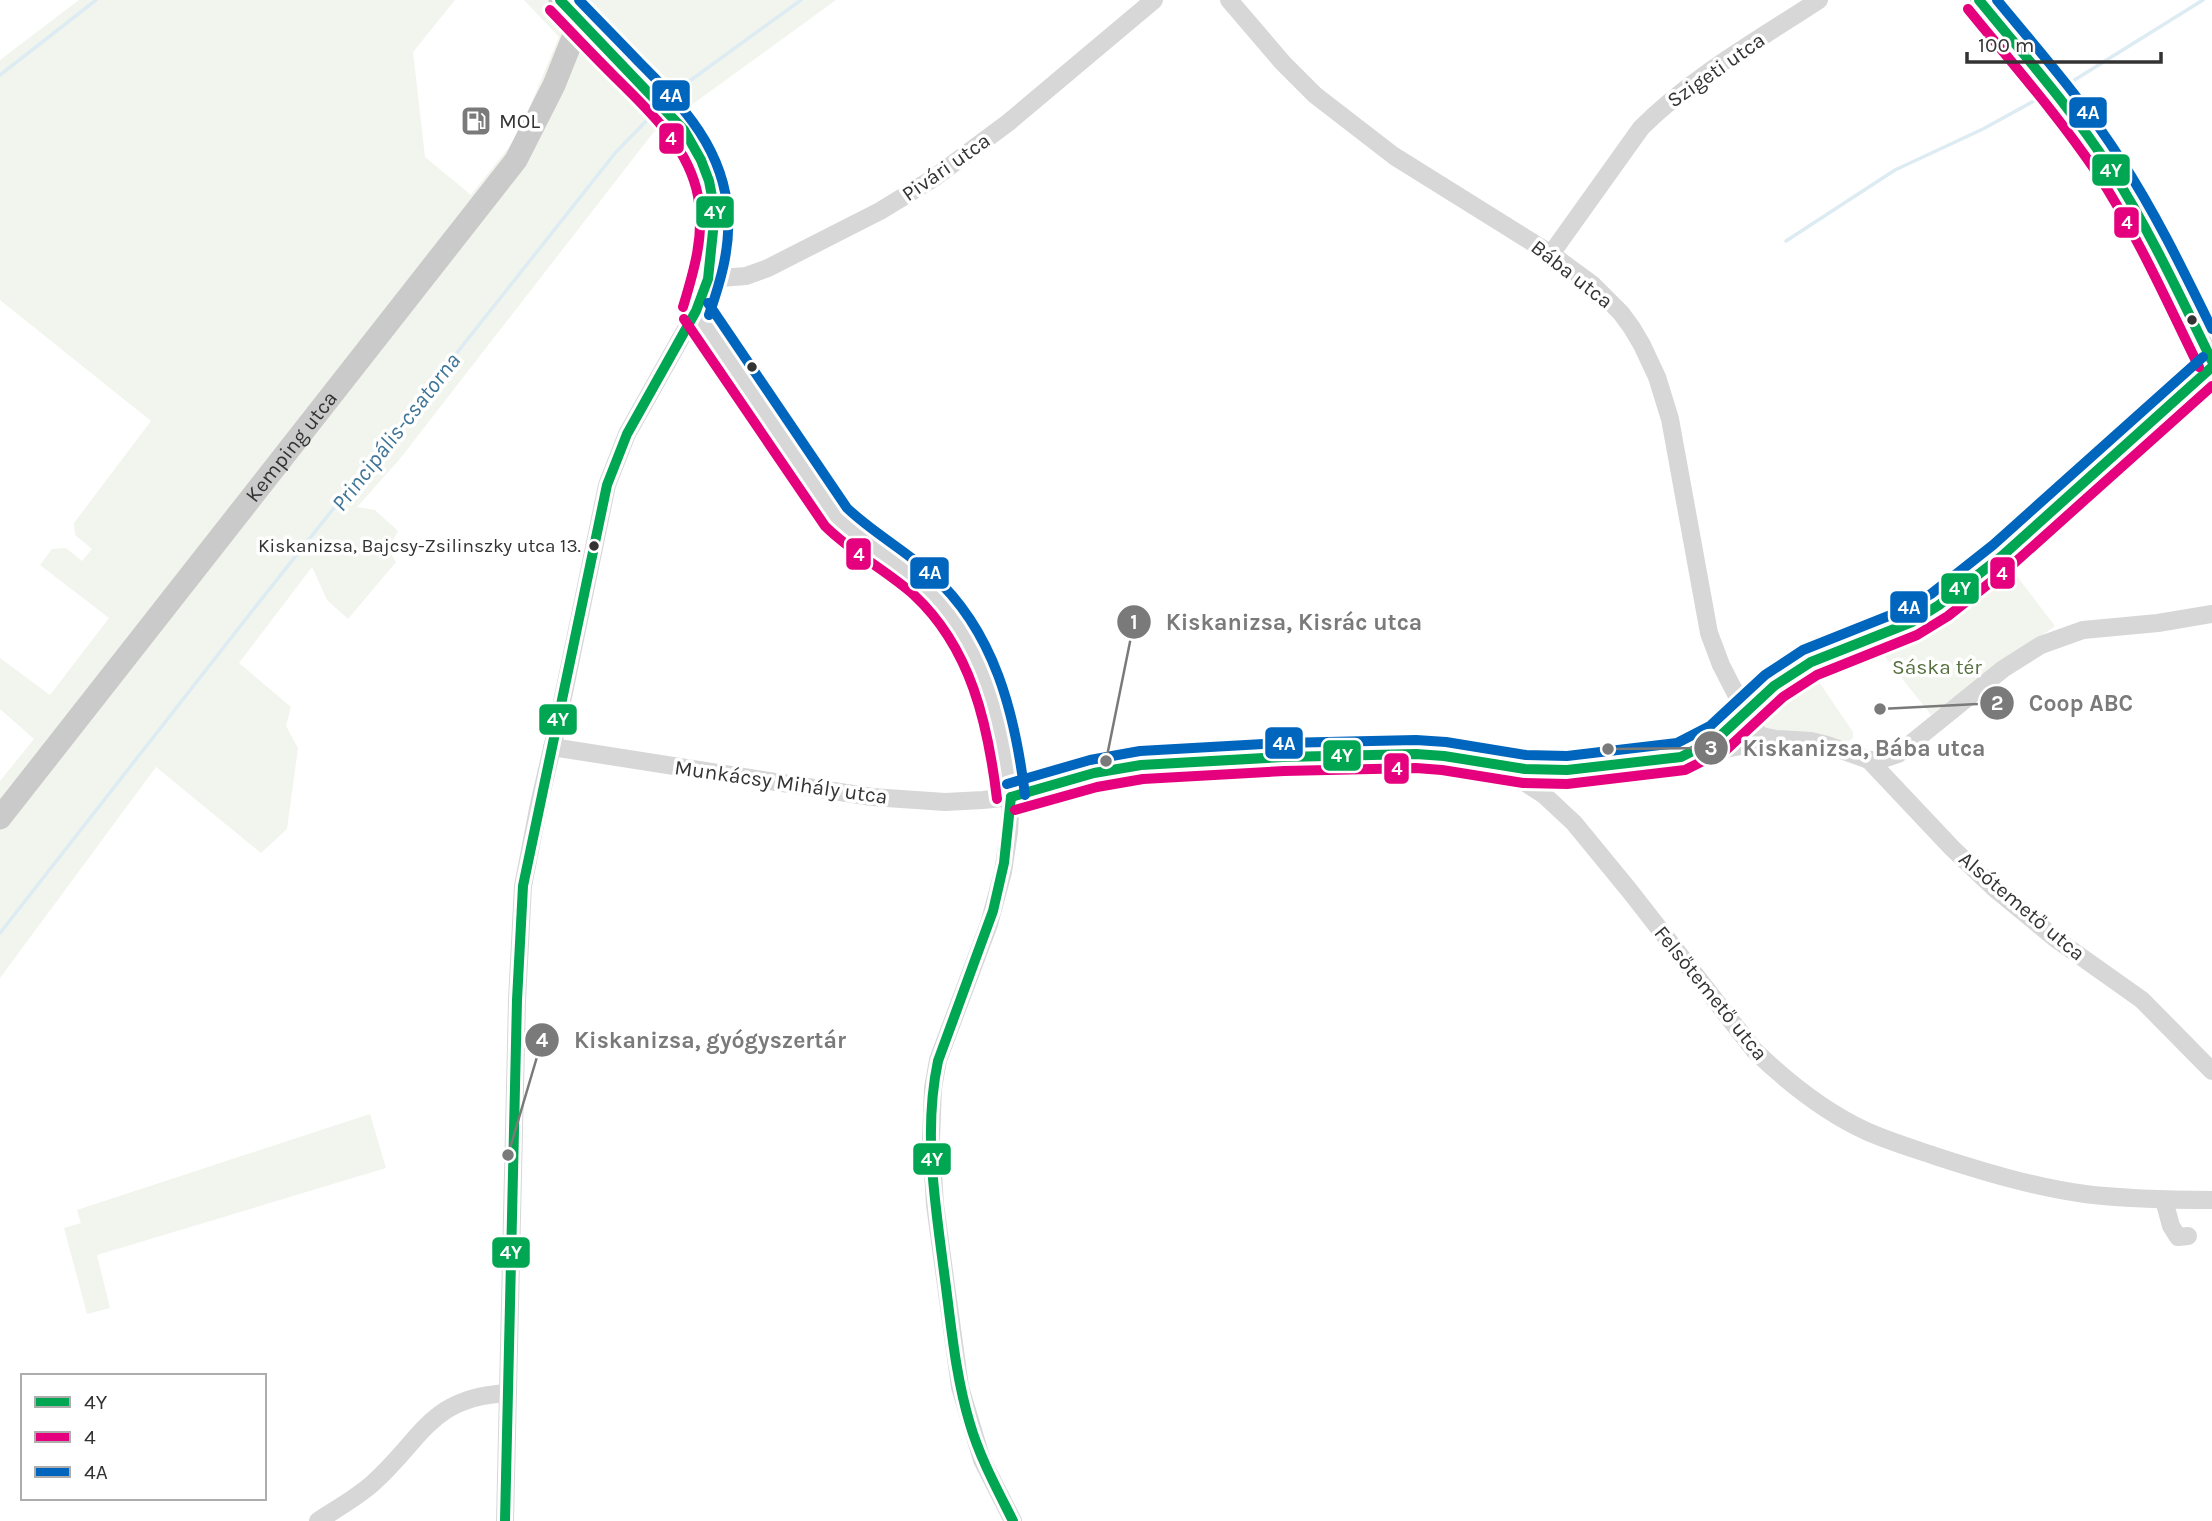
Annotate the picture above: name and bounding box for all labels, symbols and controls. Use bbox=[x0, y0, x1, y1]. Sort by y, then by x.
scale bar bbox=[1967, 21, 2161, 65]
street label: Szigeti utca bbox=[1663, 28, 1769, 112]
text: 100 m bbox=[1978, 33, 2035, 57]
line badge: 4A bbox=[651, 79, 691, 112]
text: 4A bbox=[659, 85, 683, 107]
line badge: 4A bbox=[2068, 96, 2108, 129]
text: 4A bbox=[2076, 102, 2100, 124]
fuel station icon: MOL bbox=[459, 104, 493, 138]
place label: MOL bbox=[499, 109, 540, 133]
line badge: 4 bbox=[658, 122, 685, 155]
text: 4 bbox=[665, 128, 677, 150]
street label: Pivári utca bbox=[897, 128, 995, 206]
line badge: 4Y bbox=[2091, 153, 2131, 187]
text: 4Y bbox=[2100, 160, 2122, 182]
line badge: 4Y bbox=[695, 195, 735, 229]
text: 4Y bbox=[704, 202, 726, 224]
line badge: 4 bbox=[2113, 206, 2140, 239]
text: 4 bbox=[2121, 212, 2133, 234]
street label: Bába utca bbox=[1527, 235, 1617, 313]
unlabelled marker bbox=[2185, 313, 2199, 327]
water label: Principális-csatorna bbox=[326, 348, 466, 516]
unlabelled marker bbox=[745, 360, 759, 374]
street label: Kemping utca bbox=[240, 386, 342, 507]
place label: Kiskanizsa, Bajcsy-Zsilinszky utca 13. bbox=[258, 535, 581, 557]
line badge: 4 bbox=[845, 537, 872, 571]
marker: Kiskanizsa, Bajcsy-Zsilinszky utca 13. bbox=[587, 539, 601, 553]
text: 4 bbox=[853, 544, 865, 566]
line badge: 4A bbox=[909, 556, 950, 590]
line badge: 4 bbox=[1989, 556, 2016, 590]
text: 4A bbox=[918, 562, 942, 584]
text: 4 bbox=[1996, 563, 2008, 585]
line badge: 4Y bbox=[1940, 572, 1980, 605]
text: 4Y bbox=[1949, 578, 1971, 600]
line badge: 4A bbox=[1889, 590, 1929, 624]
text: 4A bbox=[1897, 597, 1921, 619]
callout: Kiskanizsa, Kisrác utca bbox=[1117, 600, 1437, 644]
text: Kiskanizsa, Kisrác utca bbox=[1166, 609, 1422, 636]
text: 1 bbox=[1130, 610, 1138, 634]
park label: Sáska tér bbox=[1892, 655, 1982, 679]
callout: Coop ABC bbox=[1980, 681, 2147, 725]
text: Coop ABC bbox=[2029, 690, 2133, 717]
text: 2 bbox=[1991, 691, 2003, 715]
line badge: 4Y bbox=[538, 703, 578, 736]
text: 4Y bbox=[547, 709, 569, 731]
line badge: 4A bbox=[1264, 726, 1304, 760]
callout: Kiskanizsa, Bába utca bbox=[1693, 726, 2000, 770]
text: 4A bbox=[1272, 733, 1296, 755]
text: Kiskanizsa, Bába utca bbox=[1742, 735, 1986, 762]
text: 3 bbox=[1704, 736, 1718, 760]
line badge: 4Y bbox=[1322, 739, 1362, 772]
text: 4Y bbox=[1331, 745, 1353, 767]
line badge: 4 bbox=[1383, 752, 1410, 785]
street label: Munkácsy Mihály utca bbox=[673, 755, 889, 809]
text: 4 bbox=[1391, 758, 1403, 780]
street label: Alsótemető utca bbox=[1954, 846, 2090, 966]
street label: Felsőtemető utca bbox=[1649, 921, 1773, 1065]
callout: Kiskanizsa, gyógyszertár bbox=[525, 1018, 860, 1062]
text: Kiskanizsa, gyógyszertár bbox=[574, 1027, 846, 1054]
text: 4 bbox=[536, 1028, 549, 1052]
line badge: 4Y bbox=[912, 1142, 952, 1176]
text: 4Y bbox=[921, 1149, 943, 1171]
line badge: 4Y bbox=[491, 1236, 531, 1269]
text: 4Y bbox=[500, 1242, 522, 1264]
legend bbox=[21, 1374, 266, 1500]
text: 4Y bbox=[84, 1390, 108, 1414]
text: 4 bbox=[84, 1425, 96, 1449]
text: 4A bbox=[84, 1460, 108, 1484]

